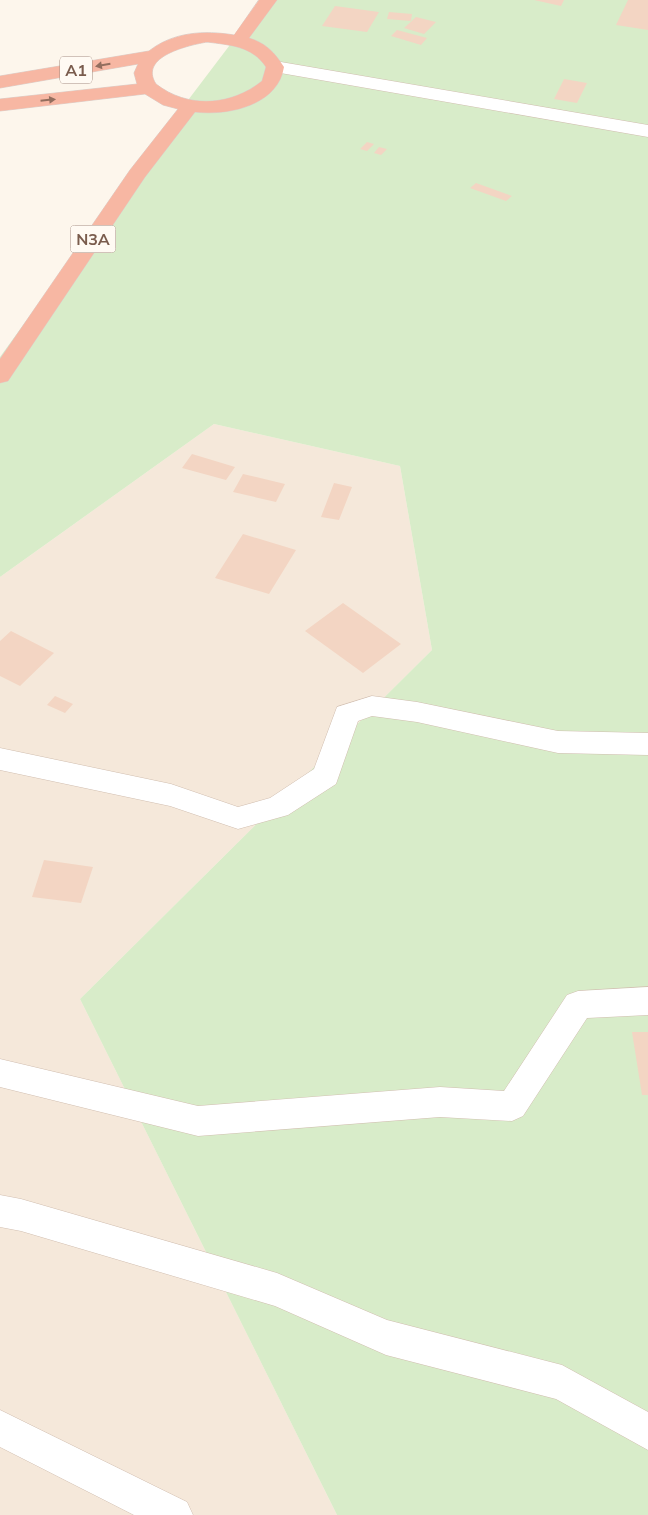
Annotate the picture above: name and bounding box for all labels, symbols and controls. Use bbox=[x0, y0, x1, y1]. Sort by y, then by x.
road number: A1 bbox=[60, 56, 92, 84]
one-way arrow bbox=[95, 62, 111, 70]
one-way arrow bbox=[41, 96, 57, 104]
road number: N3A bbox=[70, 225, 116, 252]

